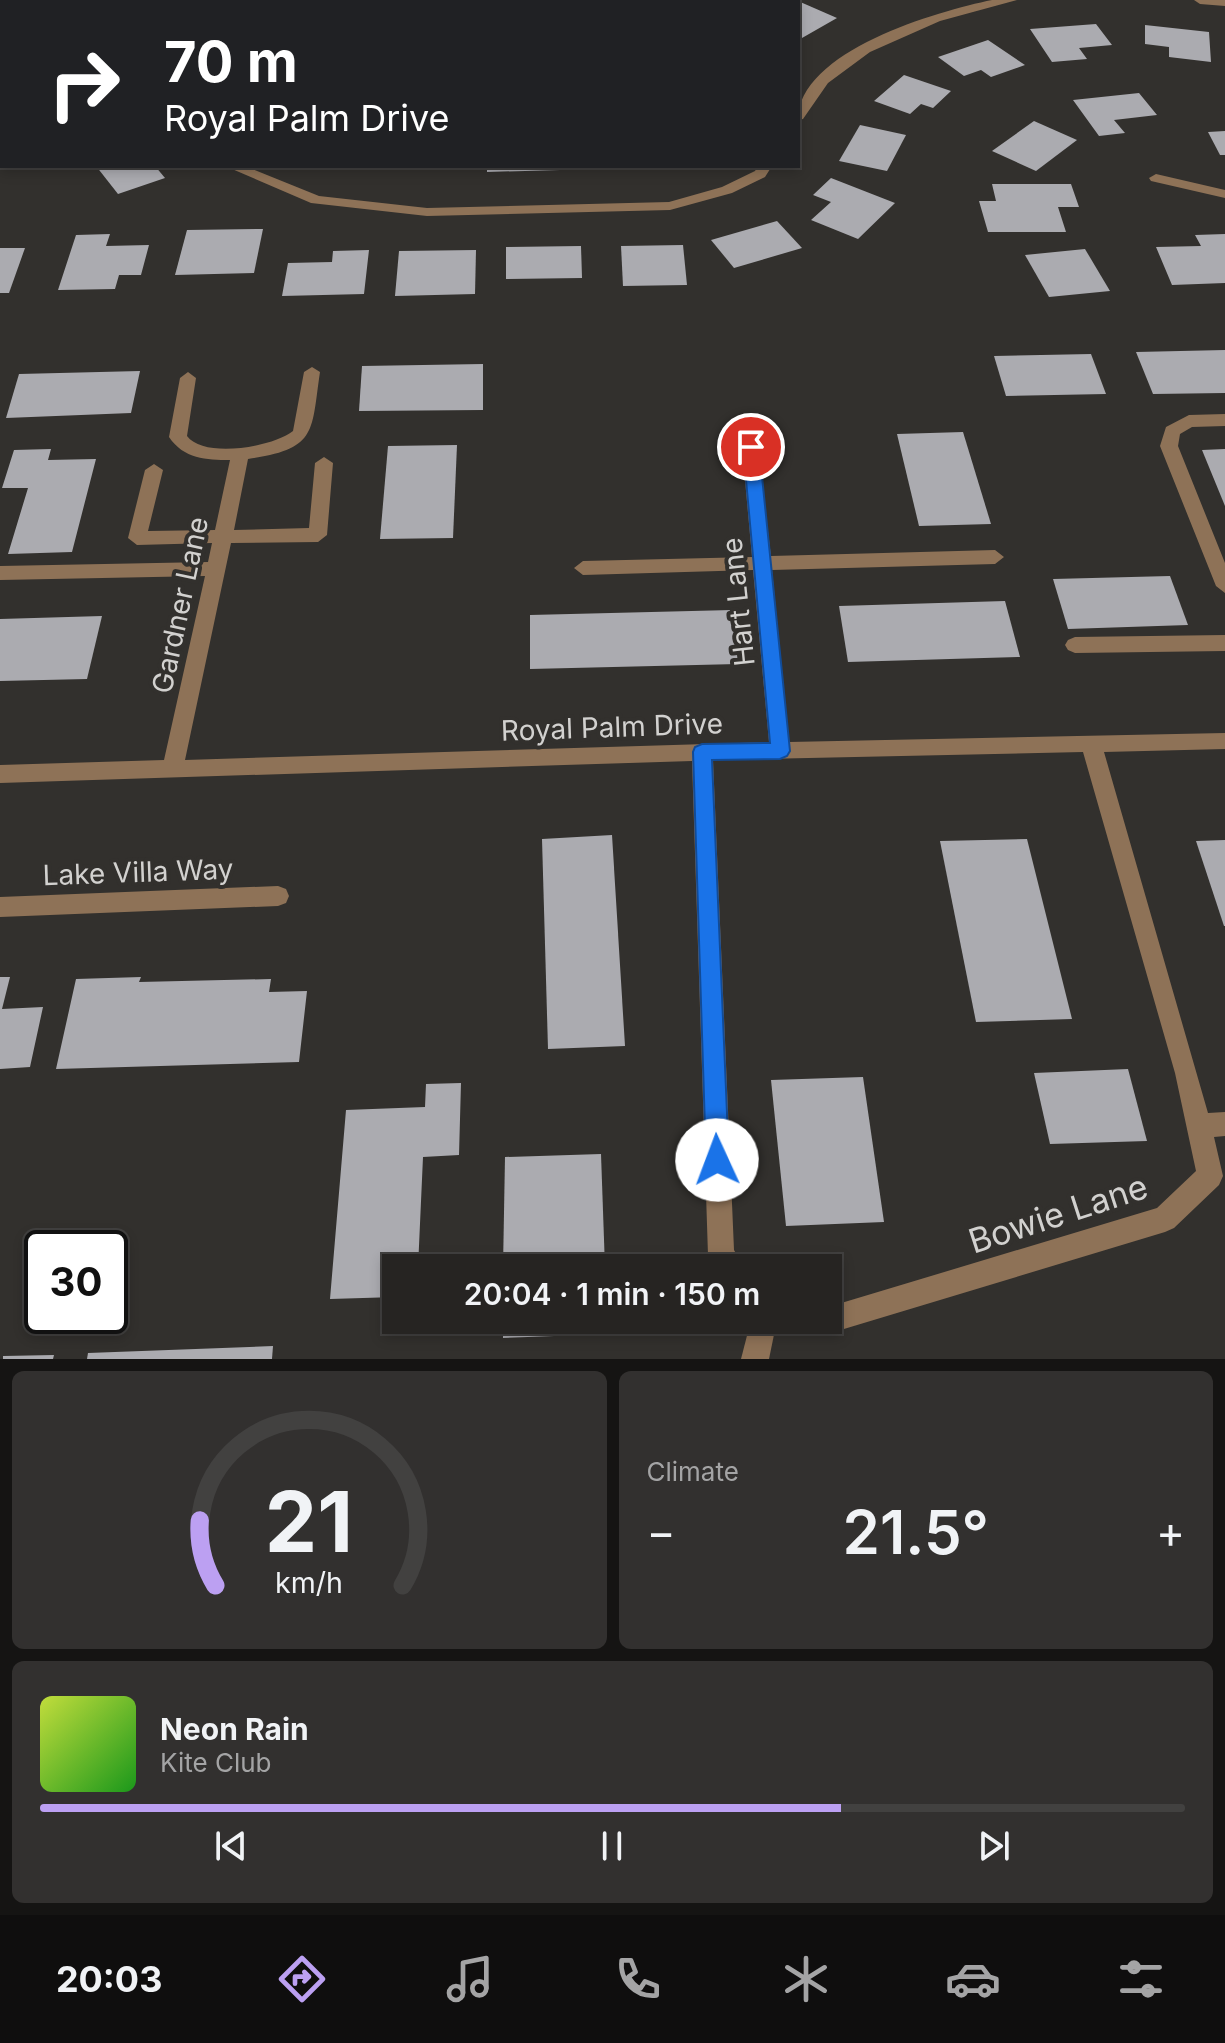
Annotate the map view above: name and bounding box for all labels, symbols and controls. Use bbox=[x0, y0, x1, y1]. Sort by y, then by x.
text: 70 m bbox=[164, 28, 298, 96]
icon: right bbox=[32, 32, 136, 136]
text: Royal Palm Drive bbox=[164, 96, 450, 140]
pin bbox=[717, 413, 785, 481]
icon: arrive bbox=[729, 425, 773, 469]
street label: Gardner Lane bbox=[145, 514, 215, 696]
street label: Hart Lane bbox=[714, 536, 762, 668]
street label: Royal Palm Drive bbox=[500, 706, 724, 748]
street label: Lake Villa Way bbox=[42, 852, 234, 892]
position arrow bbox=[675, 1118, 759, 1202]
street label: Bowie Lane bbox=[963, 1165, 1152, 1262]
speed limit sign: 30 bbox=[24, 1230, 128, 1334]
text: 20:04 · 1 min · 150 m bbox=[464, 1276, 760, 1312]
text: Climate bbox=[647, 1456, 739, 1487]
text: 21 bbox=[265, 1471, 353, 1572]
text: 21.5° bbox=[843, 1496, 989, 1568]
text: − bbox=[647, 1505, 676, 1559]
text: + bbox=[1156, 1505, 1185, 1559]
text: km/h bbox=[275, 1565, 343, 1600]
text: Neon Rain bbox=[160, 1711, 309, 1747]
text: Kite Club bbox=[160, 1747, 271, 1778]
icon: previous bbox=[209, 1824, 253, 1868]
icon: pause bbox=[590, 1824, 634, 1868]
icon: next bbox=[972, 1824, 1016, 1868]
icon: directions bbox=[274, 1951, 330, 2007]
icon: music bbox=[442, 1951, 498, 2007]
icon: phone bbox=[610, 1951, 666, 2007]
icon: climate bbox=[778, 1951, 834, 2007]
icon: car bbox=[945, 1951, 1001, 2007]
icon: filters bbox=[1113, 1951, 1169, 2007]
text: 20:03 bbox=[56, 1957, 162, 2001]

